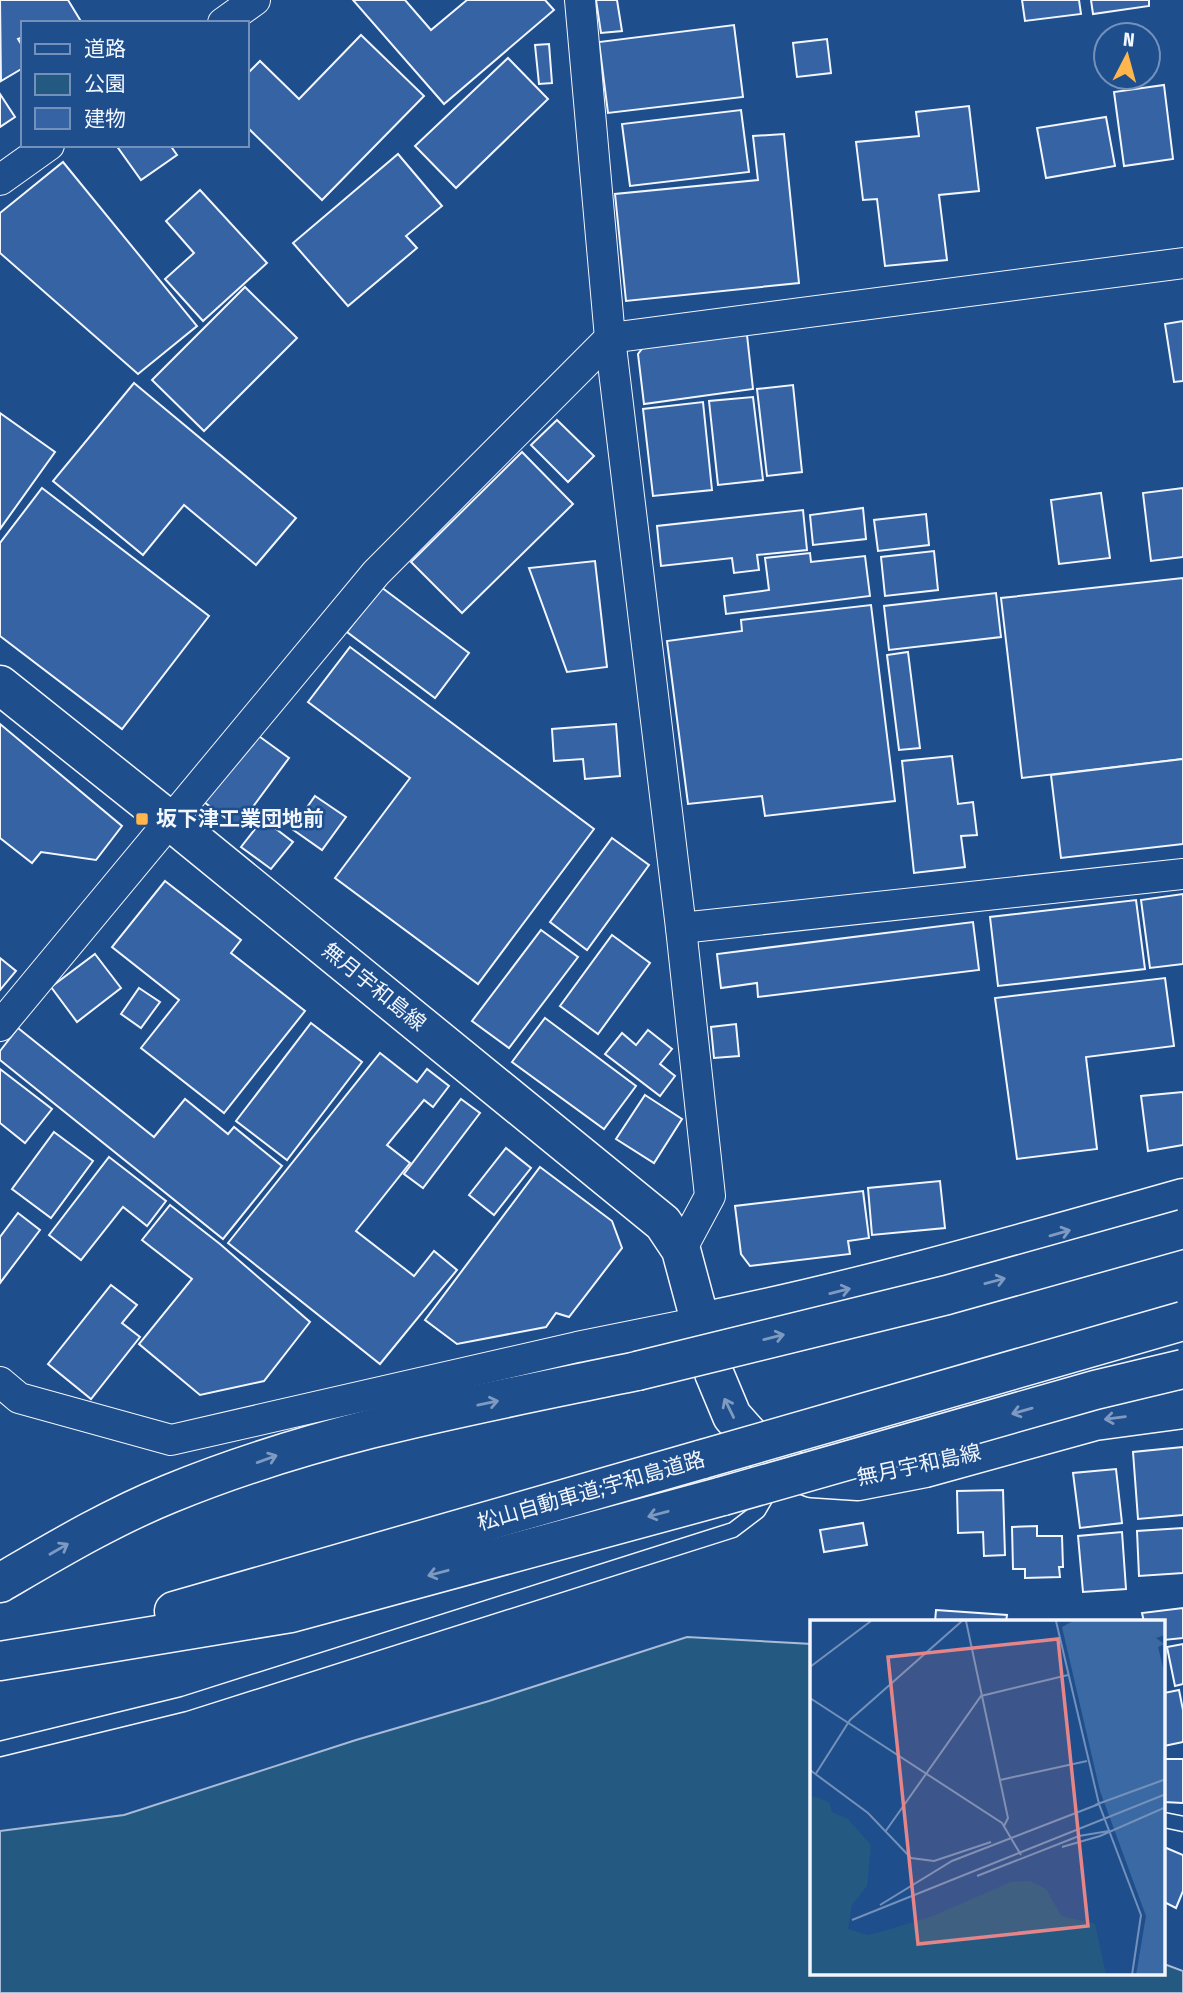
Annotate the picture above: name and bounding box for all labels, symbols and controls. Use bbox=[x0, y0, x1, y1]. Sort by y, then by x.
legend bbox=[21, 21, 248, 147]
north arrow bbox=[1092, 21, 1162, 91]
text: N bbox=[1122, 28, 1136, 52]
text: 道路 bbox=[84, 36, 126, 62]
text: 公園 bbox=[84, 71, 126, 97]
text: 建物 bbox=[84, 106, 126, 132]
place label: 坂下津工業団地前 bbox=[156, 806, 324, 832]
marker: 坂下津工業団地前 bbox=[134, 811, 150, 827]
street label: 無月宇和島線 bbox=[317, 937, 431, 1037]
one-way arrow bbox=[1048, 1226, 1070, 1239]
one-way arrow bbox=[984, 1274, 1006, 1287]
one-way arrow bbox=[828, 1284, 851, 1297]
one-way arrow bbox=[763, 1330, 785, 1343]
one-way arrow bbox=[476, 1395, 499, 1409]
one-way arrow bbox=[722, 1398, 736, 1419]
one-way arrow bbox=[1011, 1405, 1033, 1418]
one-way arrow bbox=[1104, 1412, 1127, 1425]
street label: 無月宇和島線 bbox=[855, 1439, 983, 1491]
street label: 松山自動車道;宇和島道路 bbox=[474, 1446, 708, 1536]
one-way arrow bbox=[256, 1451, 278, 1464]
one-way arrow bbox=[647, 1508, 669, 1521]
one-way arrow bbox=[48, 1542, 69, 1555]
one-way arrow bbox=[427, 1567, 450, 1580]
inset map bbox=[810, 1620, 1166, 1976]

